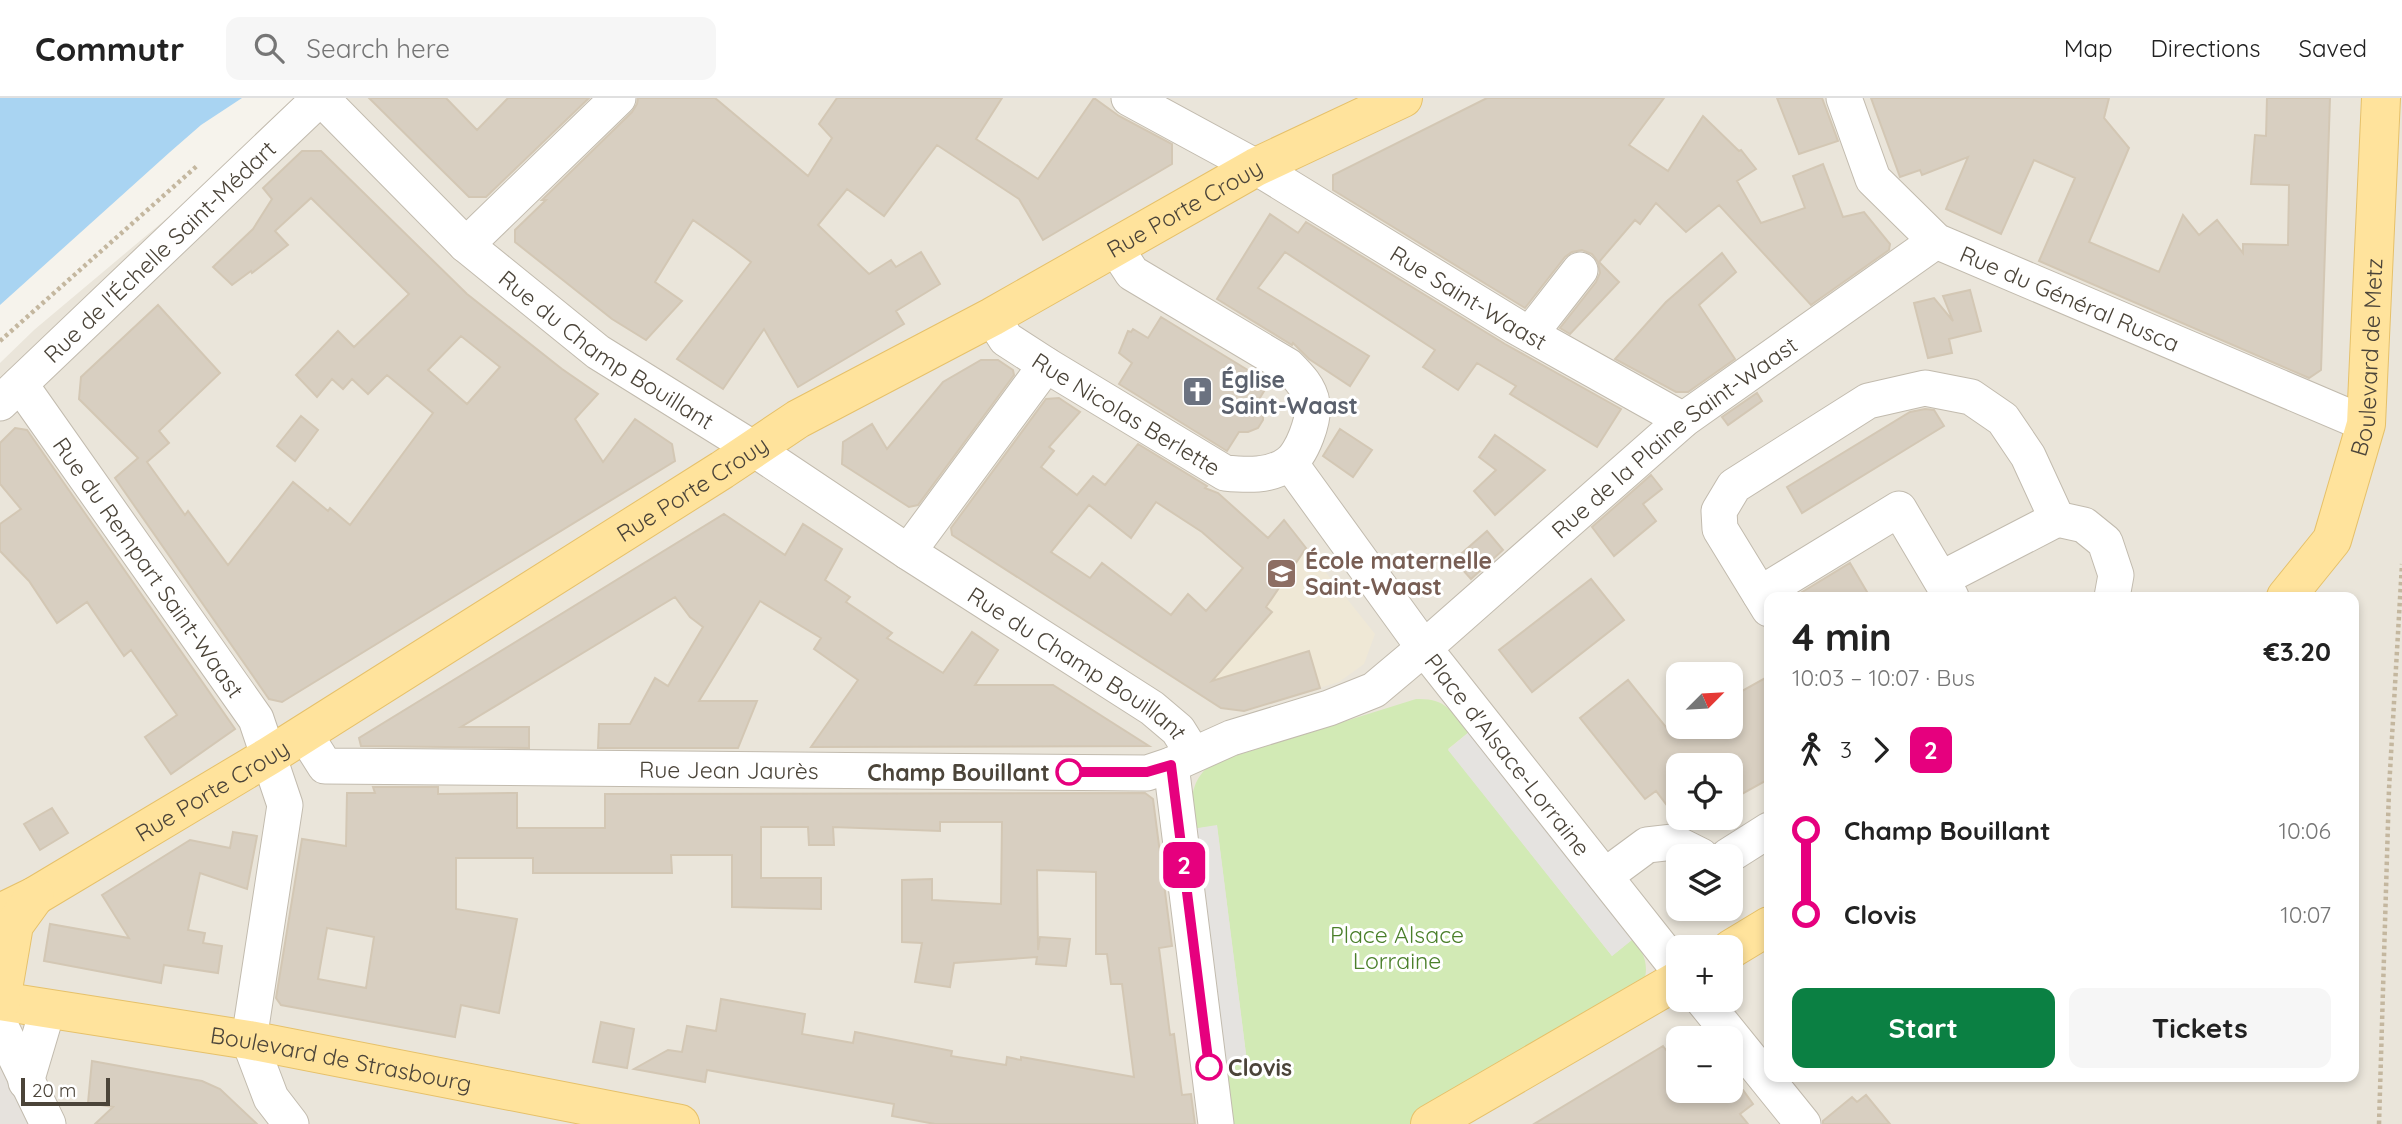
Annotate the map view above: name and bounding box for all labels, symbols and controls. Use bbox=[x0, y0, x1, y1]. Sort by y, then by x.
search box bbox=[226, 17, 716, 80]
text: Commutr bbox=[35, 28, 184, 69]
icon: search bbox=[250, 29, 288, 67]
text: Search here bbox=[306, 32, 450, 65]
text: Map bbox=[2064, 33, 2113, 63]
text: Directions bbox=[2151, 33, 2261, 63]
text: Saved bbox=[2299, 33, 2367, 63]
street label: Rue de l'Échelle Saint-Médart bbox=[37, 134, 282, 369]
street label: Rue Porte Crouy bbox=[1101, 152, 1267, 263]
street label: Rue Saint-Waast bbox=[1385, 239, 1553, 356]
street label: Rue du Général Rusca bbox=[1956, 239, 2184, 357]
street label: Boulevard de Metz bbox=[2343, 257, 2388, 459]
street label: Rue du Champ Bouillant bbox=[493, 263, 720, 435]
street label: Rue de la Plaine Saint-Waast bbox=[1545, 329, 1803, 544]
street label: Rue Nicolas Berlette bbox=[1027, 346, 1226, 482]
place label: Église Saint-Waast bbox=[1221, 365, 1358, 420]
church icon: Église Saint-Waast bbox=[1181, 375, 1215, 409]
street label: Rue Porte Crouy bbox=[611, 429, 773, 548]
street label: Rue du Rempart Saint-Waast bbox=[47, 431, 251, 703]
place label: École maternelle Saint-Waast bbox=[1305, 546, 1492, 601]
school or university icon: École maternelle Saint-Waast bbox=[1265, 556, 1299, 590]
street label: Rue du Champ Bouillant bbox=[963, 580, 1194, 744]
text: 4 min bbox=[1792, 613, 1892, 661]
text: €3.20 bbox=[2264, 635, 2331, 668]
street label: Place d'Alsace-Lorraine bbox=[1419, 647, 1597, 861]
north arrow bbox=[1666, 662, 1743, 738]
map controls bbox=[1666, 662, 1743, 1103]
text: 10:03 – 10:07 · Bus bbox=[1792, 663, 1975, 692]
icon: walk bbox=[1792, 731, 1830, 769]
icon: forward bbox=[1862, 731, 1900, 769]
street label: Rue Porte Crouy bbox=[130, 733, 294, 847]
text: 3 bbox=[1840, 735, 1852, 764]
text: 2 bbox=[1924, 735, 1938, 765]
button: locate bbox=[1666, 753, 1743, 830]
street label: Rue Jean Jaurès bbox=[639, 754, 819, 785]
place label: Champ Bouillant bbox=[867, 758, 1050, 787]
marker: Champ Bouillant bbox=[1056, 759, 1082, 785]
text: Champ Bouillant bbox=[1844, 814, 2051, 847]
text: 10:06 bbox=[2278, 816, 2331, 845]
line badge: 2 bbox=[1161, 842, 1207, 888]
button: layers bbox=[1666, 844, 1743, 921]
text: 2 bbox=[1177, 850, 1191, 880]
text: Clovis bbox=[1844, 898, 1916, 931]
text: 10:07 bbox=[2280, 900, 2331, 929]
park label: Place Alsace Lorraine bbox=[1330, 920, 1464, 975]
button: + bbox=[1666, 935, 1743, 1012]
button: Start bbox=[1792, 988, 2055, 1068]
button: Tickets bbox=[2069, 988, 2331, 1068]
street label: Boulevard de Strasbourg bbox=[208, 1020, 474, 1098]
button: − bbox=[1666, 1026, 1743, 1103]
place label: Clovis bbox=[1228, 1053, 1292, 1082]
marker: Clovis bbox=[1196, 1054, 1222, 1080]
scale bar bbox=[21, 1075, 110, 1107]
text: 20 m bbox=[32, 1078, 76, 1102]

